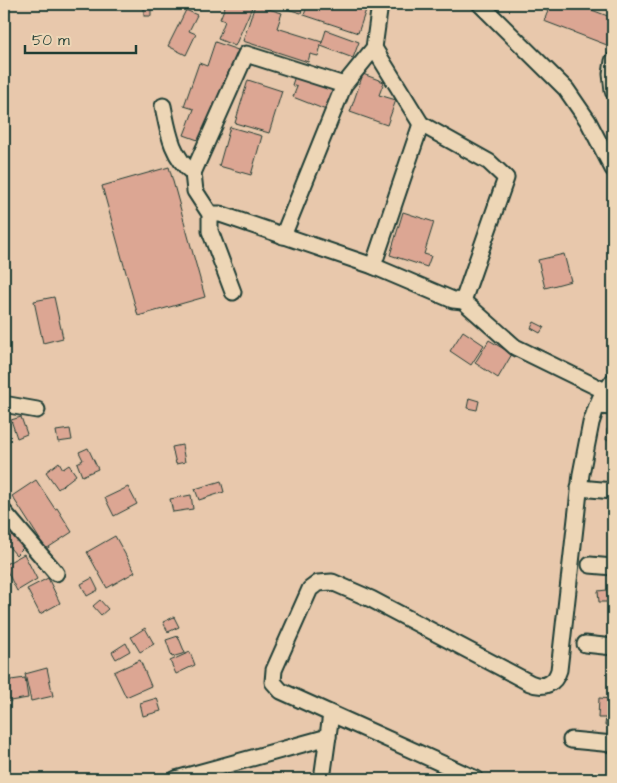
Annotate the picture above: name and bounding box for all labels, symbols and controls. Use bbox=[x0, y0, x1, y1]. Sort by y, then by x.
scale bar bbox=[25, 22, 136, 54]
text: 50 m bbox=[32, 30, 70, 51]

